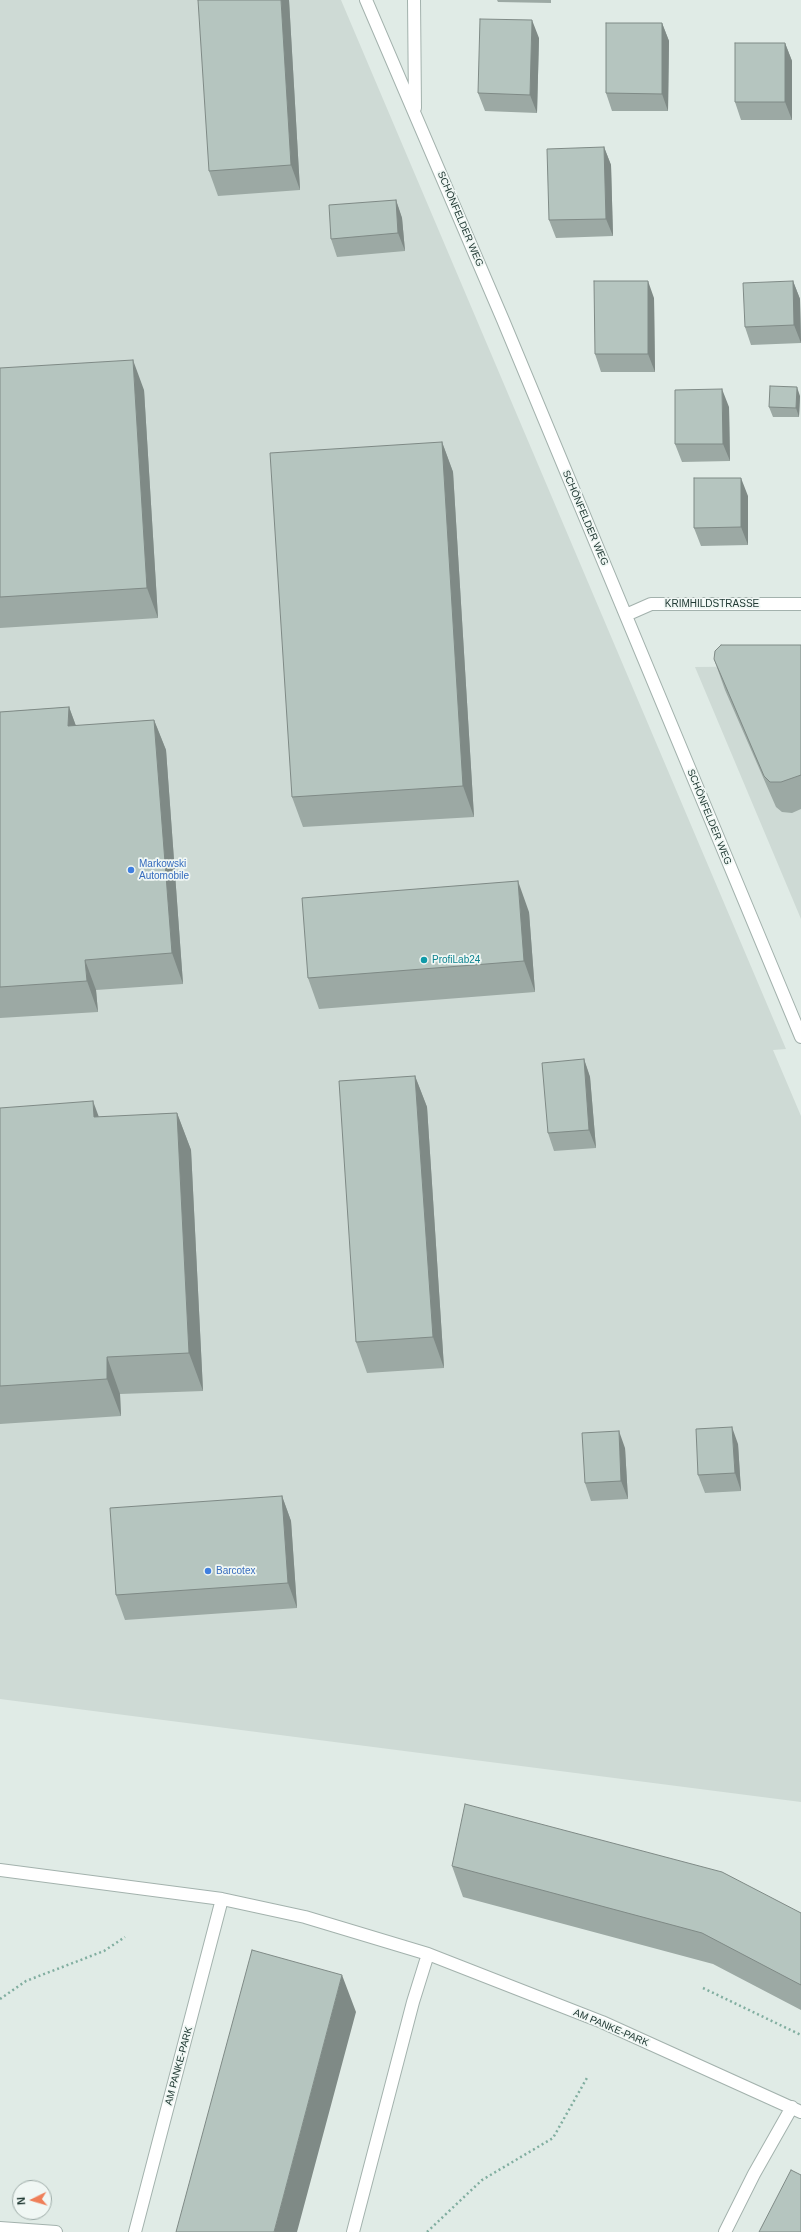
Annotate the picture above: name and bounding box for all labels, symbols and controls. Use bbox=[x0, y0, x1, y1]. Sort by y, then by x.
street label: SCHÖNFELDER WEG bbox=[435, 170, 485, 268]
street label: SCHÖNFELDER WEG bbox=[560, 469, 610, 567]
street label: KRIMHILDSTRASSE bbox=[665, 598, 759, 610]
street label: SCHÖNFELDER WEG bbox=[684, 767, 734, 867]
place label: Markowski Automobile bbox=[139, 858, 189, 882]
marker: Markowski Automobile bbox=[126, 865, 136, 875]
place label: ProfiLab24 bbox=[432, 954, 480, 966]
marker: ProfiLab24 bbox=[419, 955, 429, 965]
place label: Barcotex bbox=[216, 1565, 255, 1577]
marker: Barcotex bbox=[203, 1566, 213, 1576]
street label: AM PANKE-PARK bbox=[571, 2007, 651, 2049]
street label: AM PANKE-PARK bbox=[163, 2025, 195, 2107]
north arrow bbox=[12, 2180, 52, 2220]
text: N bbox=[15, 2196, 27, 2205]

